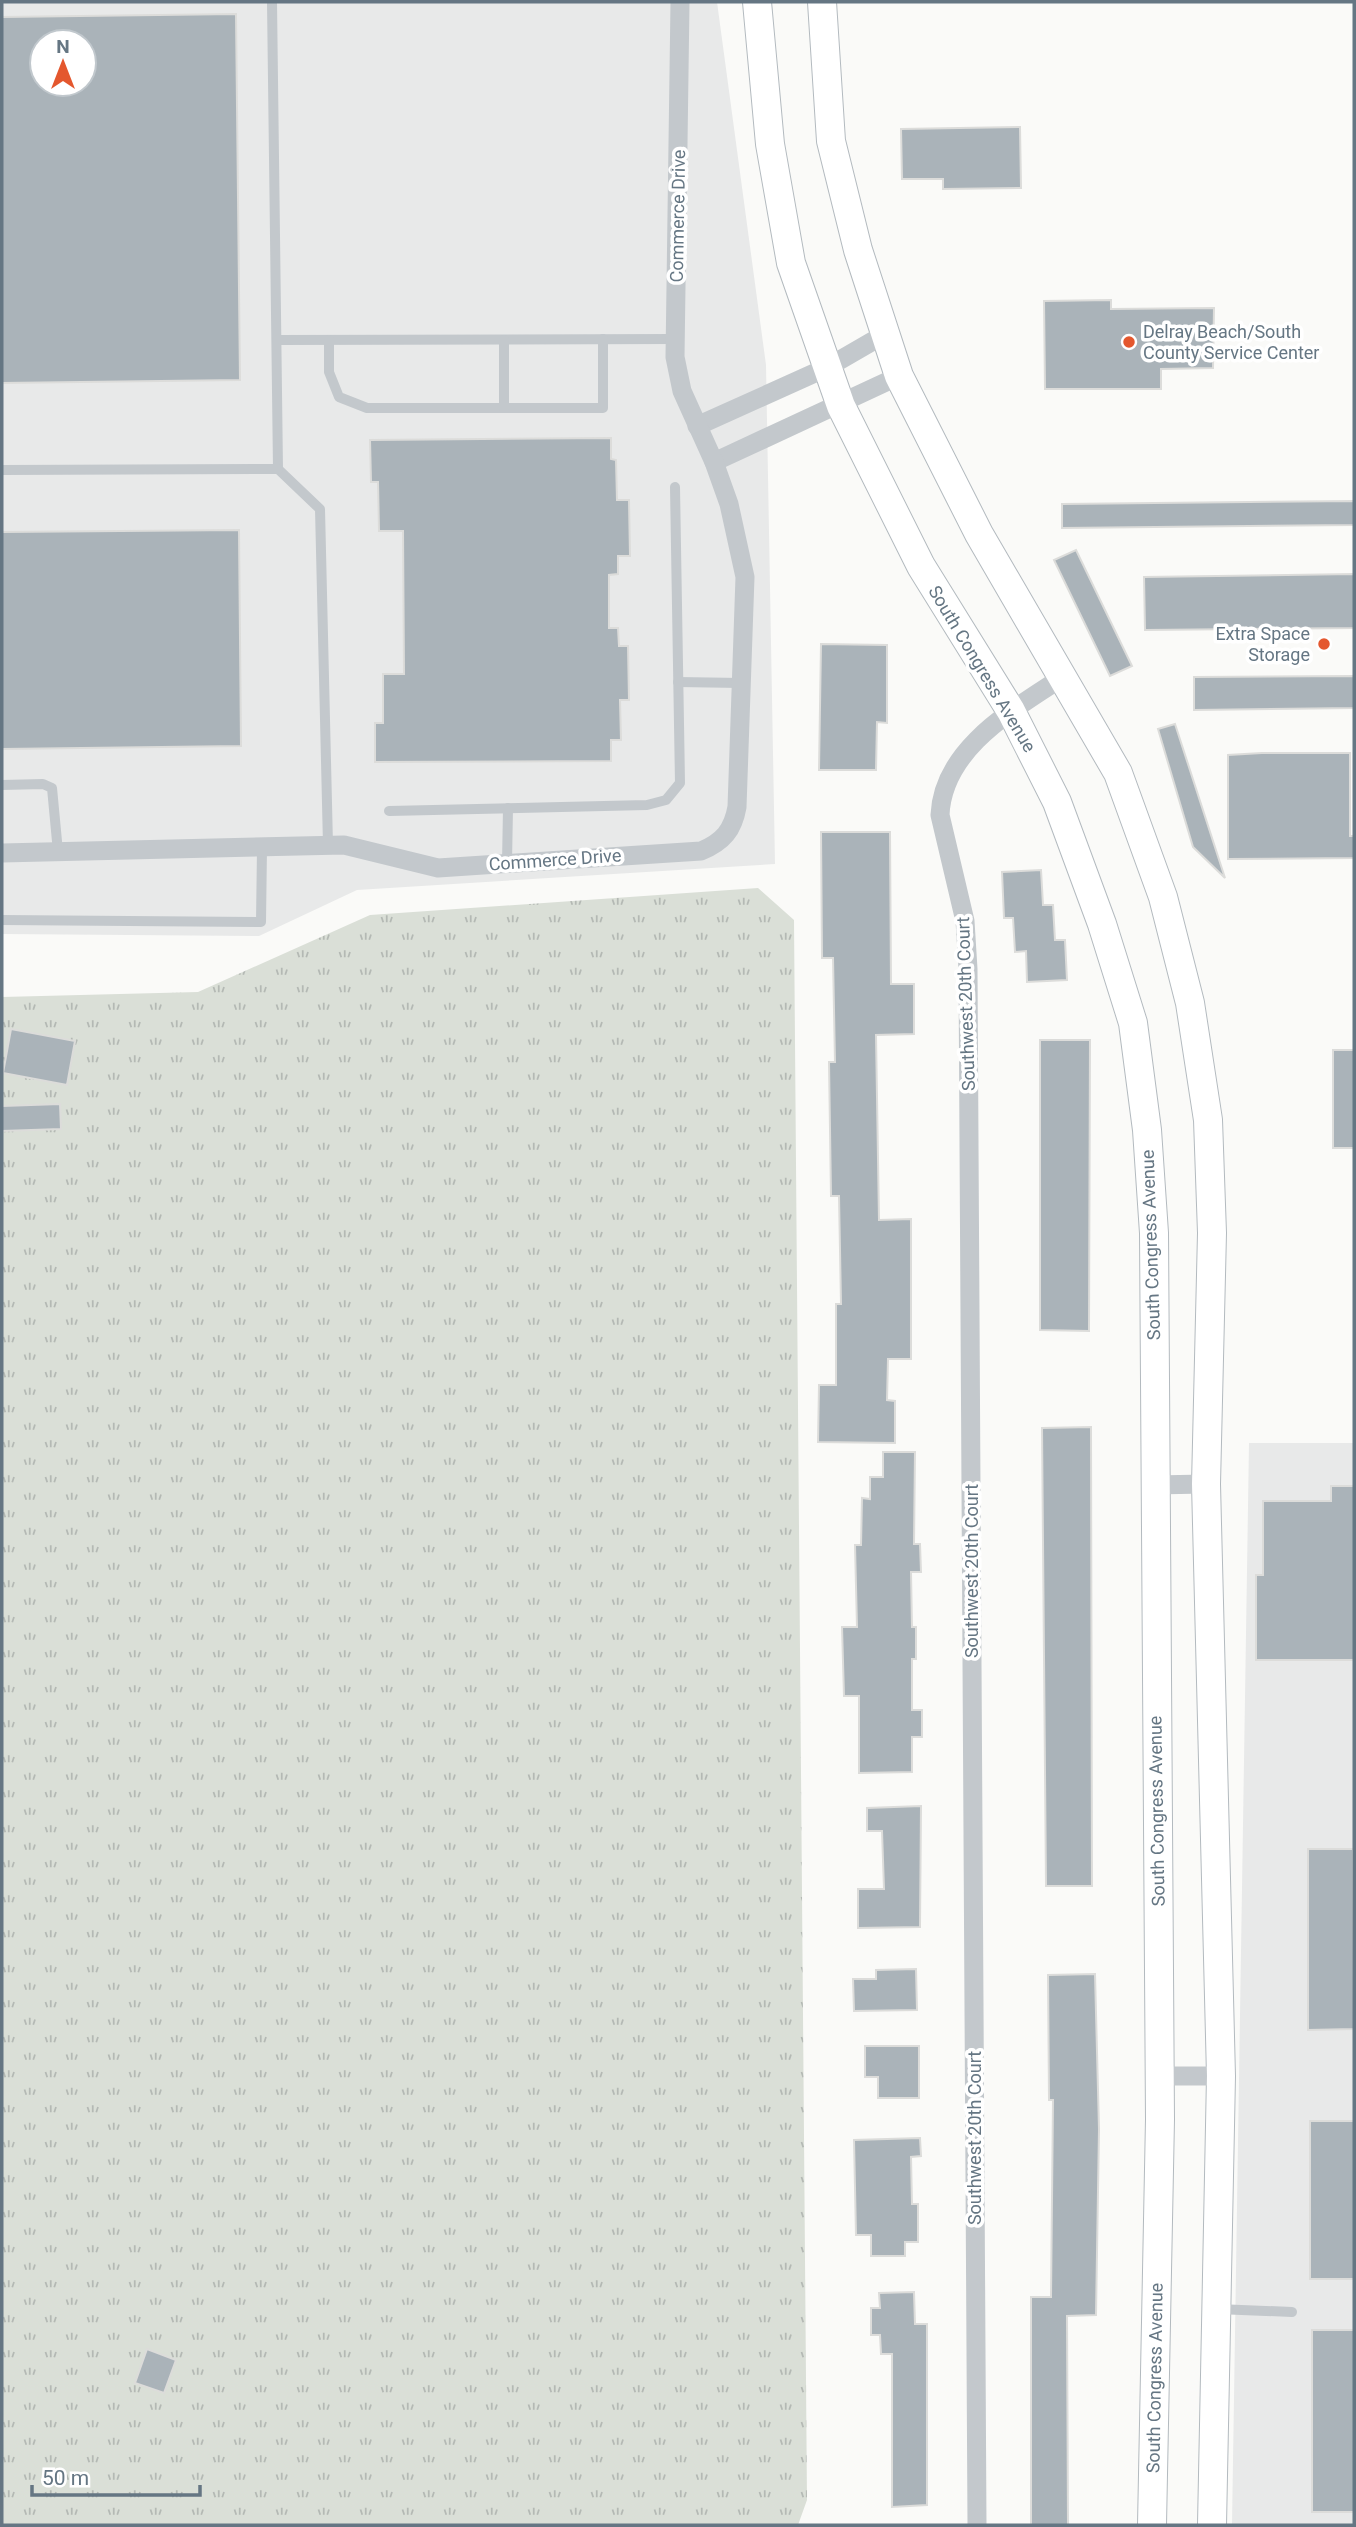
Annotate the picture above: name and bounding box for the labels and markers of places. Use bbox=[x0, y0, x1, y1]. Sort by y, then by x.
place label: Delray Beach/South County Service Center bbox=[1143, 321, 1319, 363]
marker: Delray Beach/South County Service Center bbox=[1121, 334, 1137, 350]
place label: Extra Space Storage bbox=[1215, 623, 1310, 665]
marker: Extra Space Storage bbox=[1316, 636, 1332, 652]

